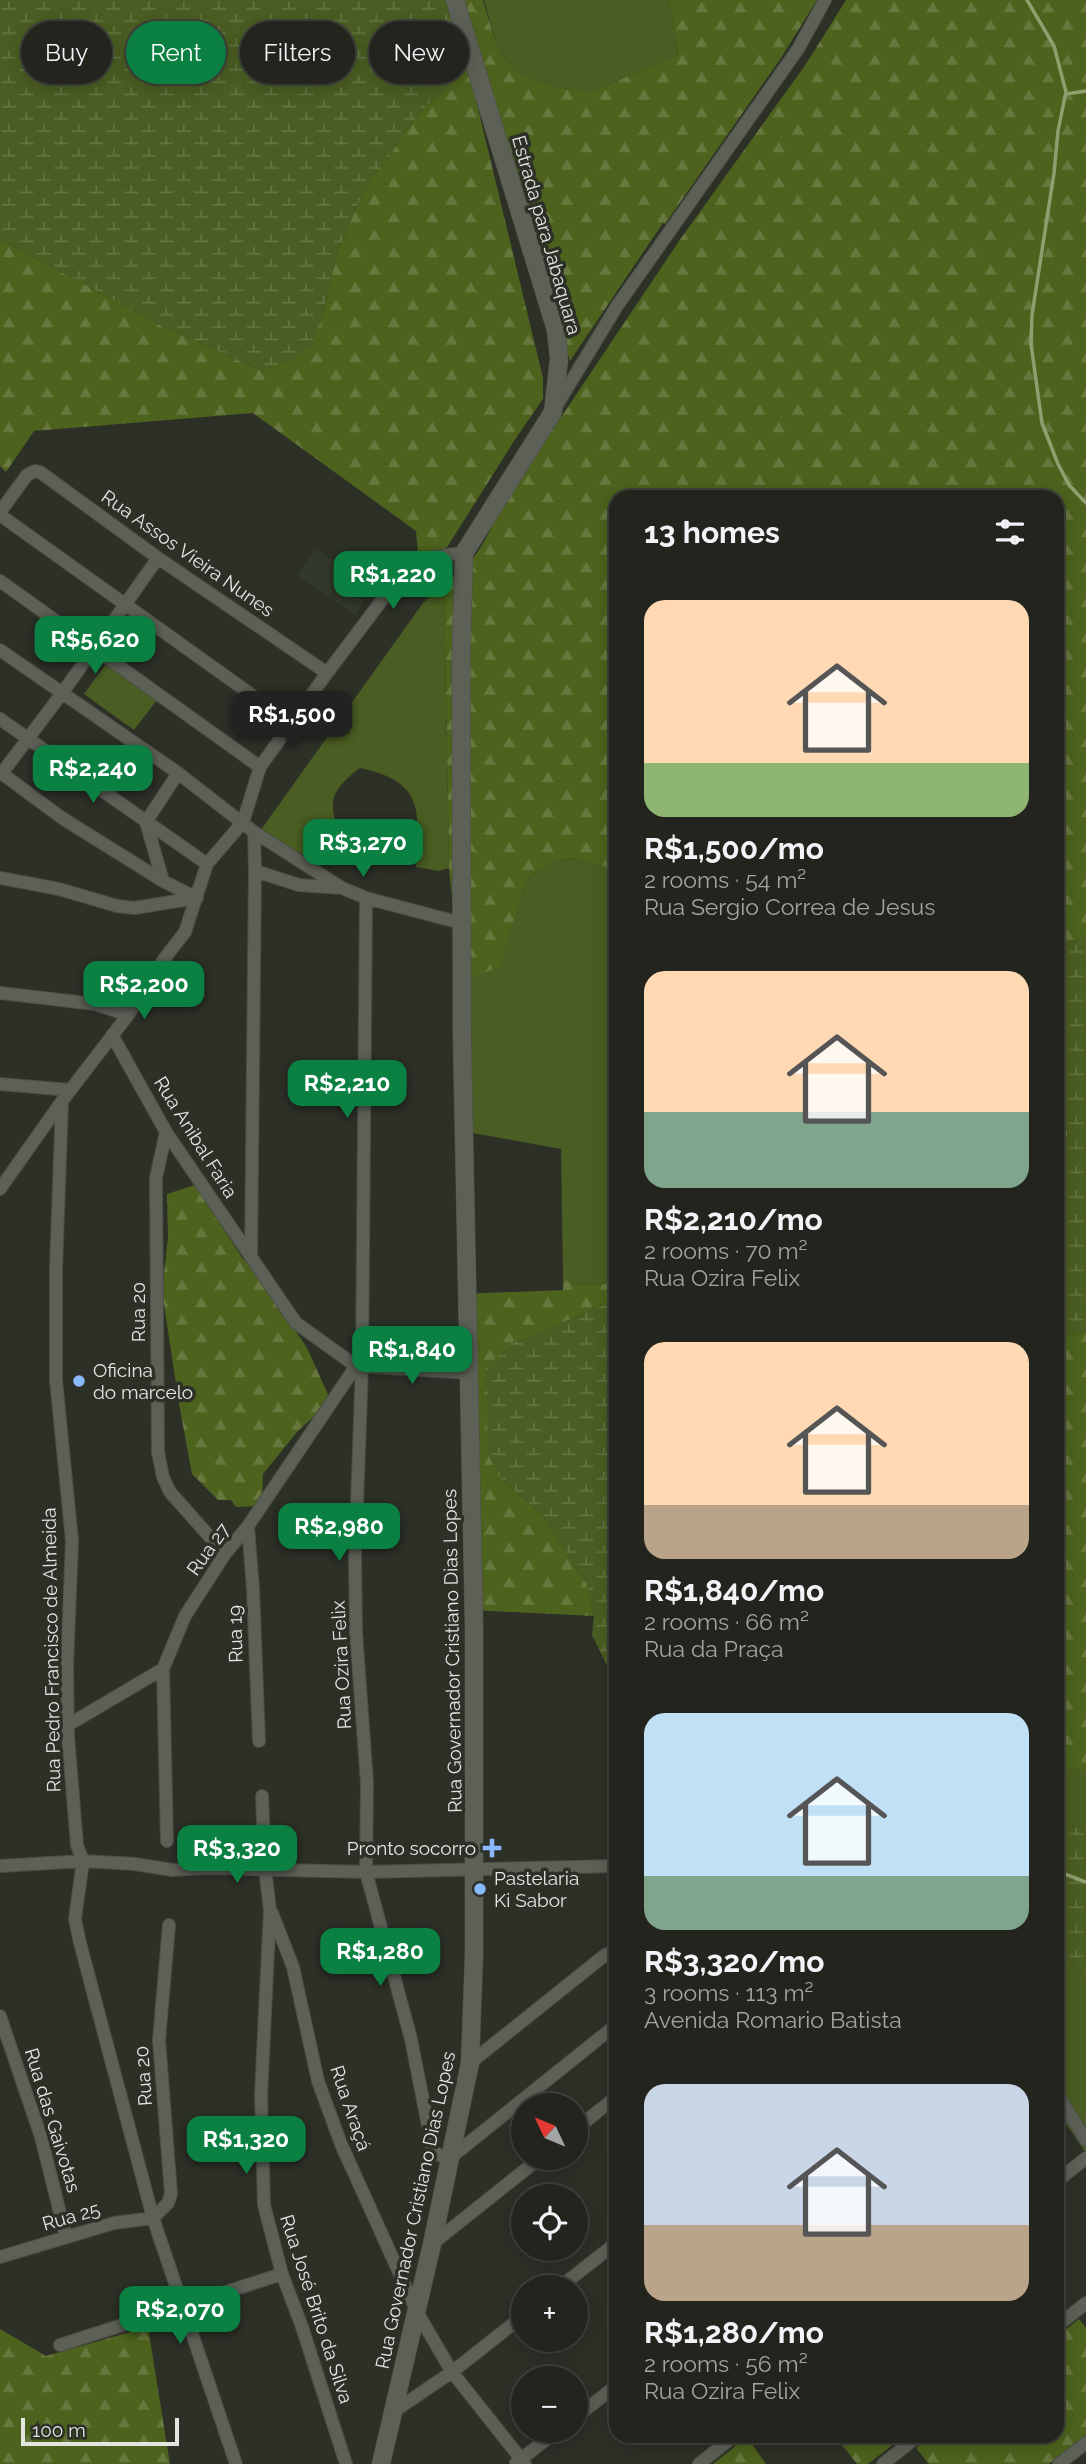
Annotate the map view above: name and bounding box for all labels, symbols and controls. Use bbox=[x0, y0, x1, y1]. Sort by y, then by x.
chip: Buy bbox=[21, 21, 112, 84]
chip: Rent bbox=[126, 21, 226, 84]
chip: Filters bbox=[240, 21, 355, 84]
chip: New bbox=[369, 21, 469, 84]
street label: Estrada para Jabaquara bbox=[508, 133, 586, 337]
street label: Rua Assos Vieira Nunes bbox=[98, 485, 278, 621]
icon: filters bbox=[991, 513, 1029, 551]
text: 13 homes bbox=[644, 515, 780, 550]
pin: R$1,220 bbox=[328, 552, 458, 611]
text: R$1,220 bbox=[350, 560, 436, 587]
pin: R$5,620 bbox=[30, 616, 160, 676]
text: R$5,620 bbox=[50, 625, 140, 652]
icon: home bbox=[774, 645, 900, 771]
pin: R$1,500 bbox=[227, 692, 357, 751]
text: R$1,500 bbox=[248, 700, 336, 727]
pin: R$2,240 bbox=[28, 746, 158, 805]
text: R$2,240 bbox=[49, 754, 137, 781]
pin: R$3,270 bbox=[298, 820, 428, 879]
text: R$3,270 bbox=[319, 828, 407, 855]
text: R$1,500/mo bbox=[644, 831, 824, 866]
text: 2 rooms · 54 m² bbox=[644, 866, 806, 893]
text: Rua Sergio Correa de Jesus bbox=[644, 893, 935, 920]
pin: R$2,200 bbox=[79, 962, 209, 1021]
text: R$2,200 bbox=[99, 970, 189, 997]
icon: home bbox=[774, 1016, 900, 1142]
pin: R$2,210 bbox=[282, 1060, 412, 1120]
text: R$2,210 bbox=[304, 1069, 390, 1096]
street label: Rua Anibal Faria bbox=[150, 1072, 242, 1202]
text: R$2,210/mo bbox=[644, 1202, 823, 1237]
text: 2 rooms · 70 m² bbox=[644, 1237, 807, 1264]
text: Rua Ozira Felix bbox=[644, 1264, 800, 1291]
street label: Rua 20 bbox=[127, 1282, 149, 1342]
pin: R$1,840 bbox=[347, 1326, 477, 1386]
text: R$1,840 bbox=[368, 1335, 456, 1362]
place label: Oficina do marcelo bbox=[93, 1359, 193, 1403]
marker: Oficina do marcelo bbox=[71, 1373, 87, 1389]
icon: home bbox=[774, 1387, 900, 1513]
street label: Rua Governador Cristiano Dias Lopes bbox=[438, 1489, 466, 1813]
pin: R$2,980 bbox=[274, 1504, 404, 1563]
street label: Rua Pedro Francisco de Almeida bbox=[38, 1507, 64, 1793]
text: R$2,980 bbox=[294, 1512, 384, 1539]
street label: Rua 27 bbox=[182, 1519, 234, 1579]
text: R$1,840/mo bbox=[644, 1573, 824, 1608]
street label: Rua Ozira Felix bbox=[327, 1600, 355, 1730]
street label: Rua 19 bbox=[223, 1605, 247, 1663]
text: 2 rooms · 66 m² bbox=[644, 1608, 809, 1635]
text: Rua da Praça bbox=[644, 1635, 784, 1662]
icon: home bbox=[774, 1758, 900, 1884]
pin: R$3,320 bbox=[172, 1826, 302, 1885]
text: R$3,320 bbox=[193, 1834, 281, 1861]
place label: Pronto socorro bbox=[347, 1837, 476, 1859]
marker: Pronto socorro bbox=[482, 1838, 502, 1858]
place label: Pastelaria Ki Sabor bbox=[494, 1867, 579, 1911]
marker: Pastelaria Ki Sabor bbox=[472, 1881, 488, 1897]
pin: R$1,280 bbox=[315, 1928, 445, 1988]
text: R$1,280 bbox=[336, 1937, 424, 1964]
text: R$3,320/mo bbox=[644, 1944, 824, 1979]
text: 3 rooms · 113 m² bbox=[644, 1979, 813, 2006]
text: Avenida Romario Batista bbox=[644, 2006, 902, 2033]
street label: Rua das Gaivotas bbox=[21, 2045, 85, 2195]
street label: Rua 20 bbox=[130, 2045, 156, 2107]
street label: Rua Governador Cristiano Dias Lopes bbox=[371, 2049, 459, 2371]
street label: Rua Araçá bbox=[326, 2062, 376, 2154]
north arrow bbox=[511, 2093, 588, 2170]
map controls bbox=[511, 2093, 588, 2443]
pin: R$1,320 bbox=[181, 2116, 311, 2176]
text: R$1,320 bbox=[203, 2125, 289, 2152]
icon: home bbox=[774, 2129, 900, 2255]
button: locate bbox=[511, 2184, 588, 2261]
street label: Rua 25 bbox=[40, 2197, 102, 2235]
street label: Rua José Brito da Silva bbox=[276, 2212, 358, 2406]
button: + bbox=[511, 2275, 588, 2352]
pin: R$2,070 bbox=[115, 2286, 245, 2346]
text: R$2,070 bbox=[135, 2295, 225, 2322]
text: R$1,280/mo bbox=[644, 2315, 824, 2350]
text: 2 rooms · 56 m² bbox=[644, 2350, 808, 2377]
button: − bbox=[511, 2366, 588, 2443]
text: Rua Ozira Felix bbox=[644, 2377, 800, 2404]
scale bar bbox=[21, 2415, 178, 2447]
text: 100 m bbox=[32, 2419, 86, 2441]

